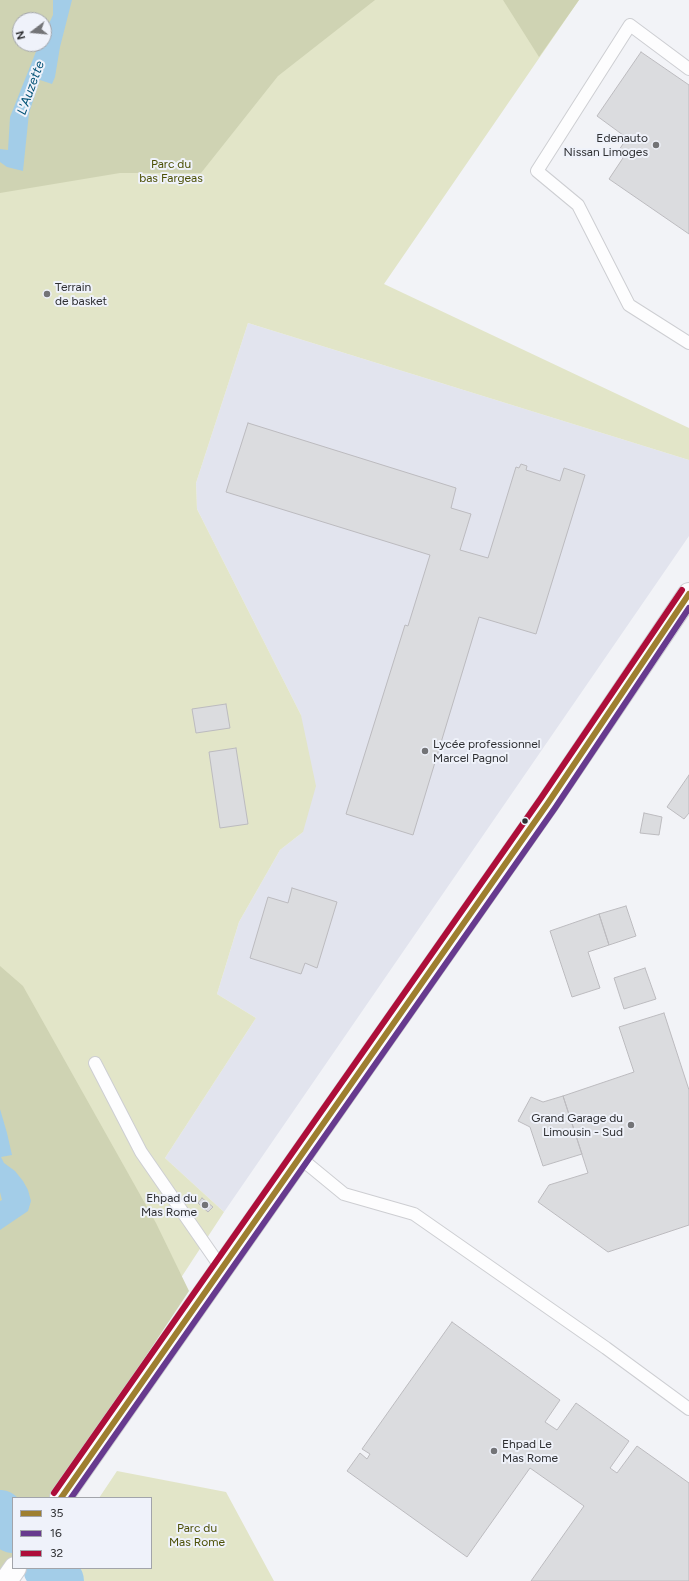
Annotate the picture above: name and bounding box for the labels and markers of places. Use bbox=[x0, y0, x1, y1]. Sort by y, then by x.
place label: Edenauto Nissan Limoges bbox=[564, 131, 648, 159]
marker: Edenauto Nissan Limoges bbox=[651, 140, 661, 150]
place label: Terrain de basket bbox=[55, 280, 107, 308]
marker: Terrain de basket bbox=[42, 289, 52, 299]
place label: Lycée professionnel Marcel Pagnol bbox=[433, 737, 540, 765]
marker: Lycée professionnel Marcel Pagnol bbox=[420, 746, 430, 756]
unlabelled marker bbox=[520, 816, 530, 826]
place label: Grand Garage du Limousin - Sud bbox=[531, 1111, 623, 1139]
marker: Grand Garage du Limousin - Sud bbox=[626, 1120, 636, 1130]
place label: Ehpad du Mas Rome bbox=[141, 1191, 197, 1219]
marker: Ehpad du Mas Rome bbox=[200, 1200, 210, 1210]
place label: Ehpad Le Mas Rome bbox=[502, 1437, 558, 1465]
marker: Ehpad Le Mas Rome bbox=[489, 1446, 499, 1456]

